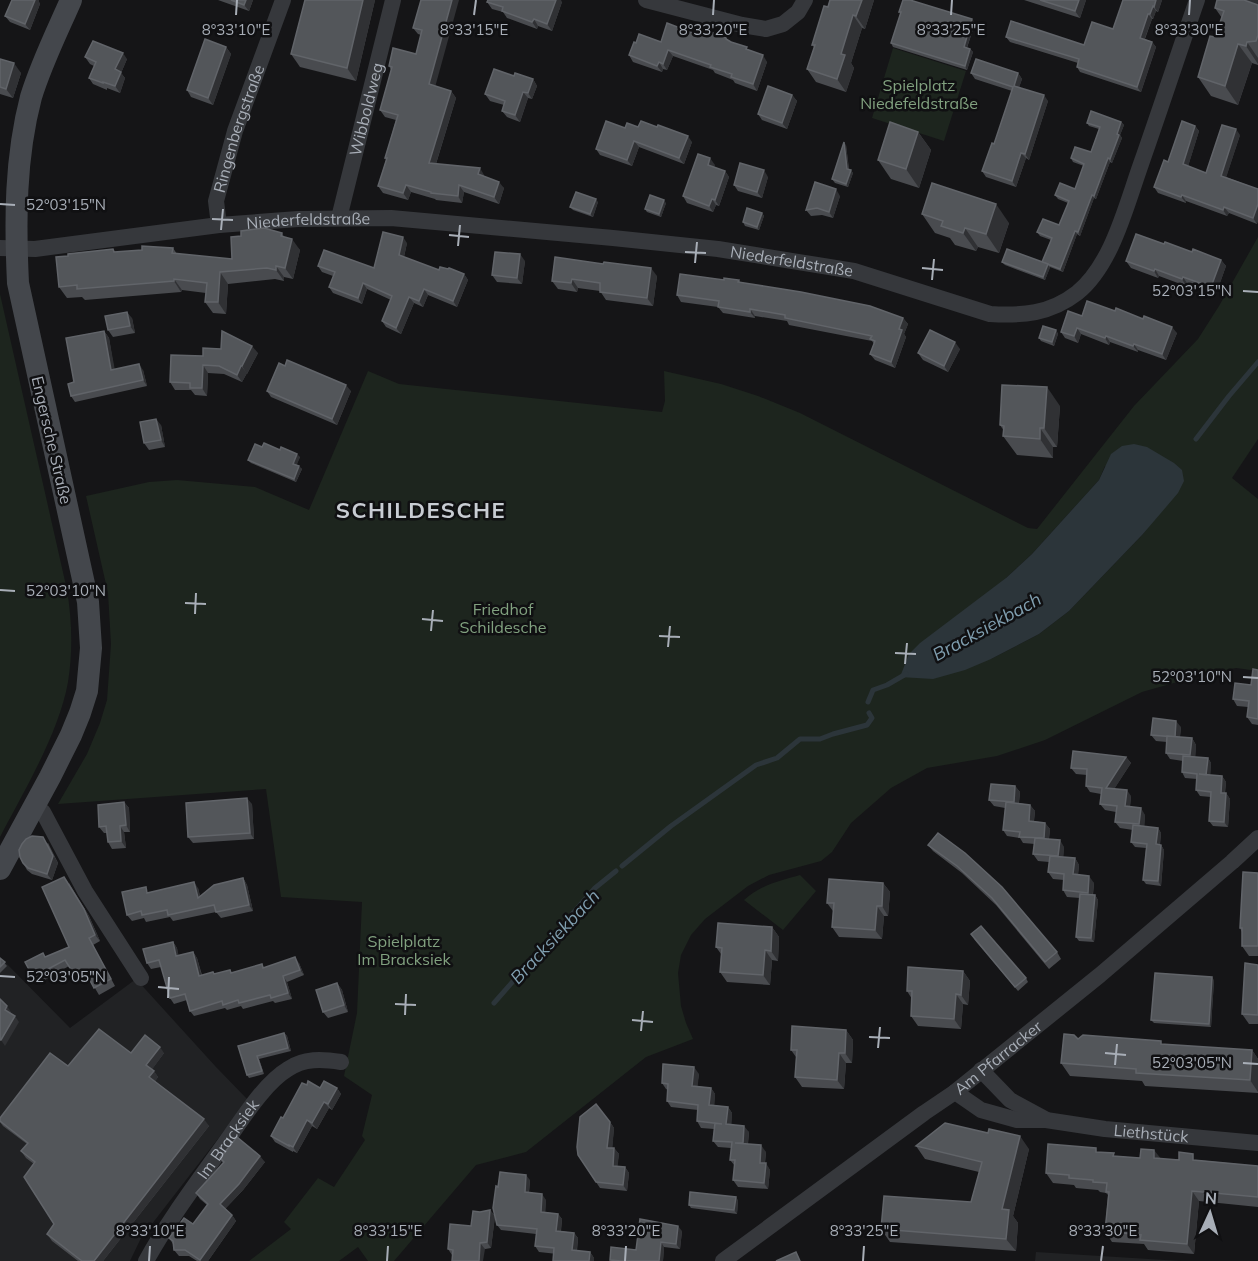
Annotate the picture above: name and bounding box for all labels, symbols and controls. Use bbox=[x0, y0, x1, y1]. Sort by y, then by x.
text: 8°33'10"E bbox=[202, 20, 270, 39]
text: 8°33'15"E bbox=[440, 20, 508, 39]
text: 8°33'20"E bbox=[679, 20, 747, 39]
text: 8°33'25"E bbox=[917, 20, 985, 39]
text: 8°33'30"E bbox=[1155, 20, 1223, 39]
street label: Wibboldweg bbox=[345, 61, 387, 158]
street label: Ringenbergstraße bbox=[209, 62, 268, 195]
park label: Spielplatz Niedefeldstraße bbox=[860, 75, 978, 113]
text: 52°03'15"N bbox=[26, 195, 106, 214]
street label: Niederfeldstraße bbox=[246, 208, 370, 233]
street label: Niederfeldstraße bbox=[729, 241, 855, 281]
text: 52°03'15"N bbox=[1152, 281, 1232, 300]
street label: Engersche Straße bbox=[28, 374, 76, 506]
district label: SCHILDESCHE bbox=[336, 496, 506, 524]
text: 52°03'10"N bbox=[26, 581, 106, 600]
water label: Bracksiekbach bbox=[928, 587, 1045, 666]
park label: Friedhof Schildesche bbox=[459, 599, 547, 637]
text: 52°03'10"N bbox=[1152, 667, 1232, 686]
water label: Bracksiekbach bbox=[505, 885, 604, 989]
park label: Spielplatz Im Bracksiek bbox=[357, 931, 451, 969]
text: 52°03'05"N bbox=[26, 967, 106, 986]
street label: Am Pfarracker bbox=[950, 1016, 1046, 1099]
text: 52°03'05"N bbox=[1152, 1053, 1232, 1072]
street label: Im Bracksiek bbox=[193, 1094, 264, 1183]
street label: Liethstück bbox=[1113, 1120, 1190, 1147]
north arrow bbox=[1180, 1183, 1240, 1243]
text: N bbox=[1204, 1188, 1218, 1208]
text: 8°33'10"E bbox=[116, 1221, 184, 1240]
text: 8°33'15"E bbox=[354, 1221, 422, 1240]
text: 8°33'20"E bbox=[592, 1221, 660, 1240]
text: 8°33'25"E bbox=[830, 1221, 898, 1240]
text: 8°33'30"E bbox=[1069, 1221, 1137, 1240]

